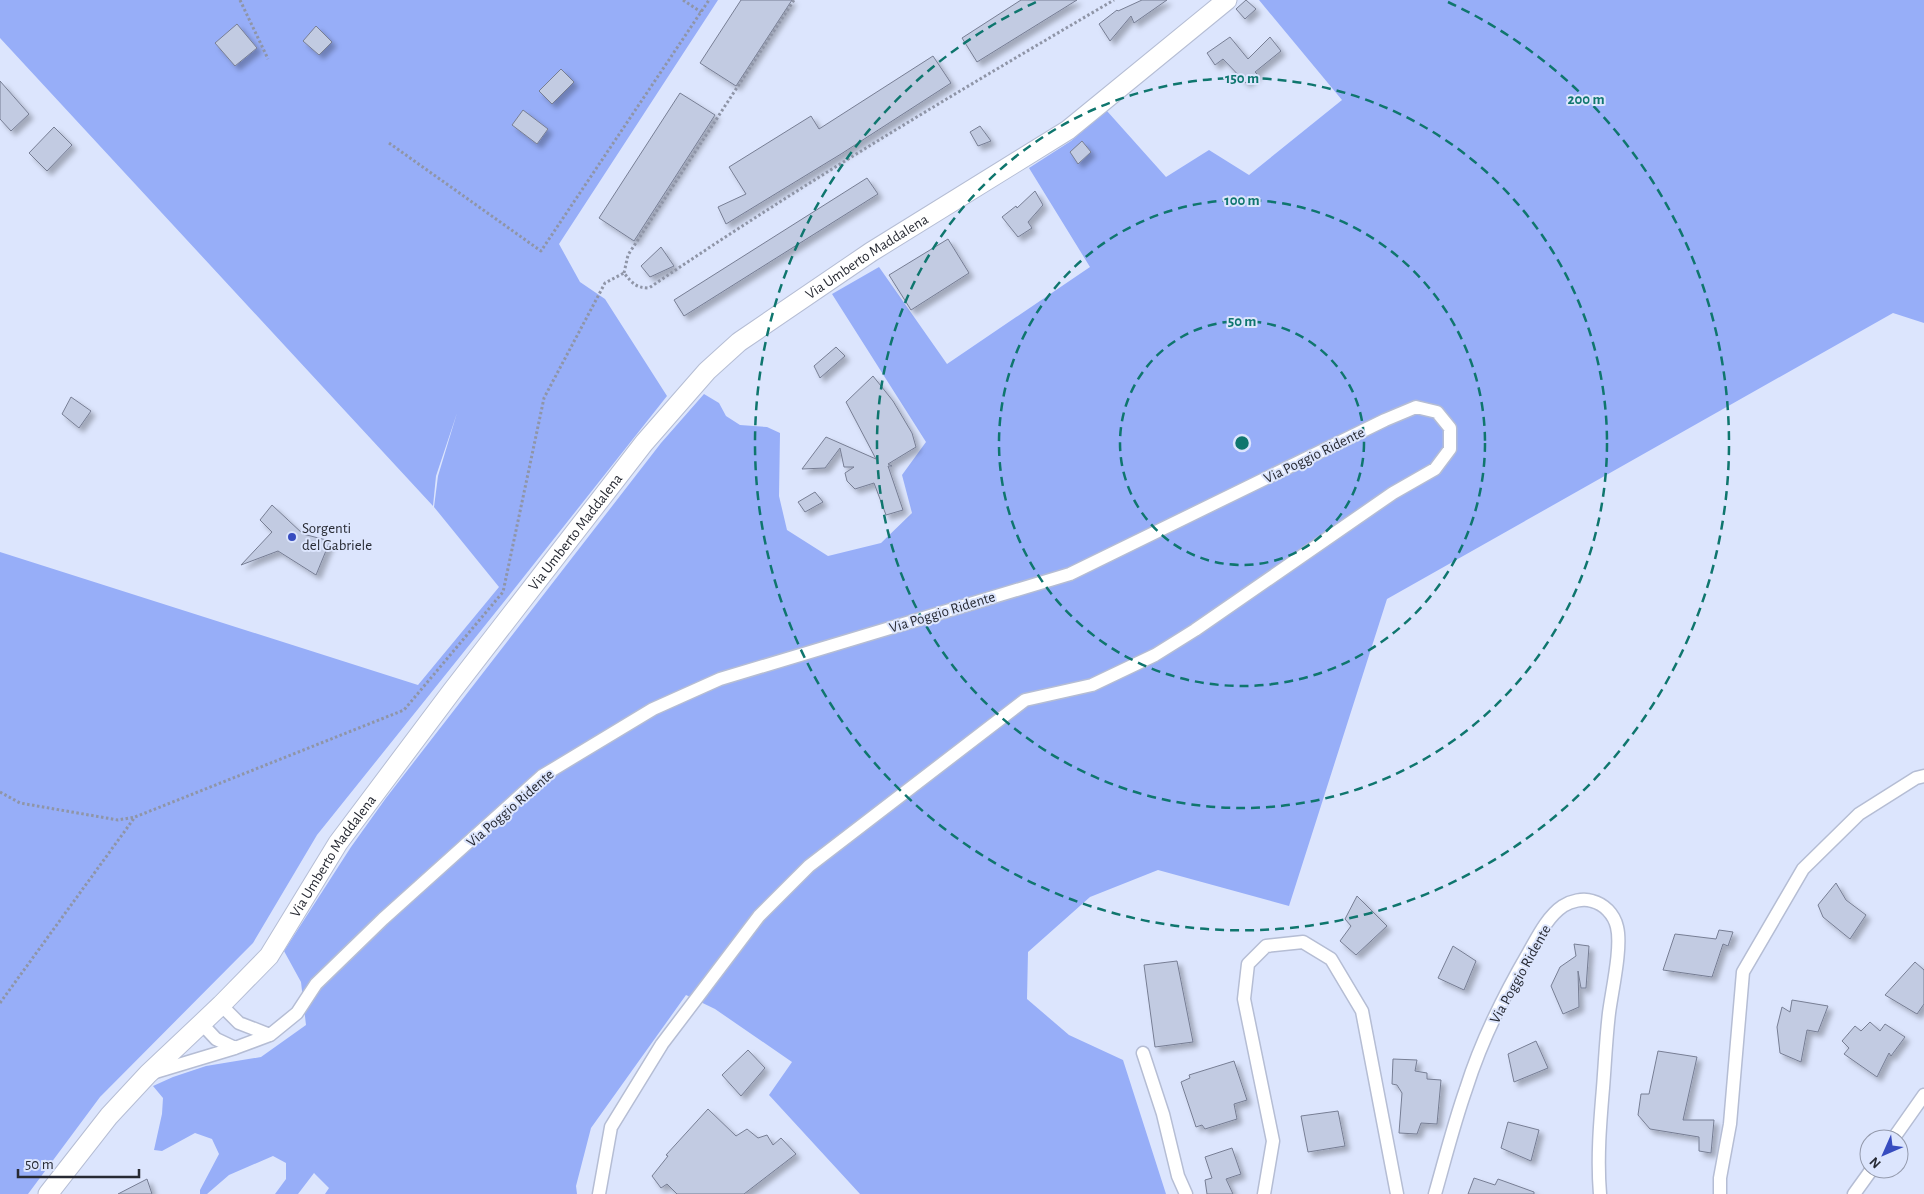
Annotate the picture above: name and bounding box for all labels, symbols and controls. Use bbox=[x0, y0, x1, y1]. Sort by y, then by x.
text: 150 m bbox=[1225, 71, 1259, 86]
text: 200 m bbox=[1567, 92, 1605, 107]
text: 100 m bbox=[1224, 193, 1260, 208]
street label: Via Umberto Maddalena bbox=[803, 212, 931, 302]
text: 50 m bbox=[1228, 314, 1256, 329]
street label: Via Poggio Ridente bbox=[1262, 425, 1367, 486]
centre of rings bbox=[1233, 434, 1251, 452]
street label: Via Umberto Maddalena bbox=[526, 471, 625, 593]
place label: Sorgenti del Gabriele bbox=[302, 521, 372, 553]
marker: Sorgenti del Gabriele bbox=[286, 531, 298, 543]
street label: Via Poggio Ridente bbox=[887, 589, 997, 636]
street label: Via Poggio Ridente bbox=[464, 767, 557, 850]
street label: Via Umberto Maddalena bbox=[288, 793, 379, 920]
street label: Via Poggio Ridente bbox=[1487, 922, 1554, 1026]
north arrow bbox=[1859, 1129, 1909, 1179]
scale bar bbox=[18, 1146, 139, 1178]
text: N bbox=[1867, 1154, 1884, 1171]
text: 50 m bbox=[25, 1157, 54, 1172]

